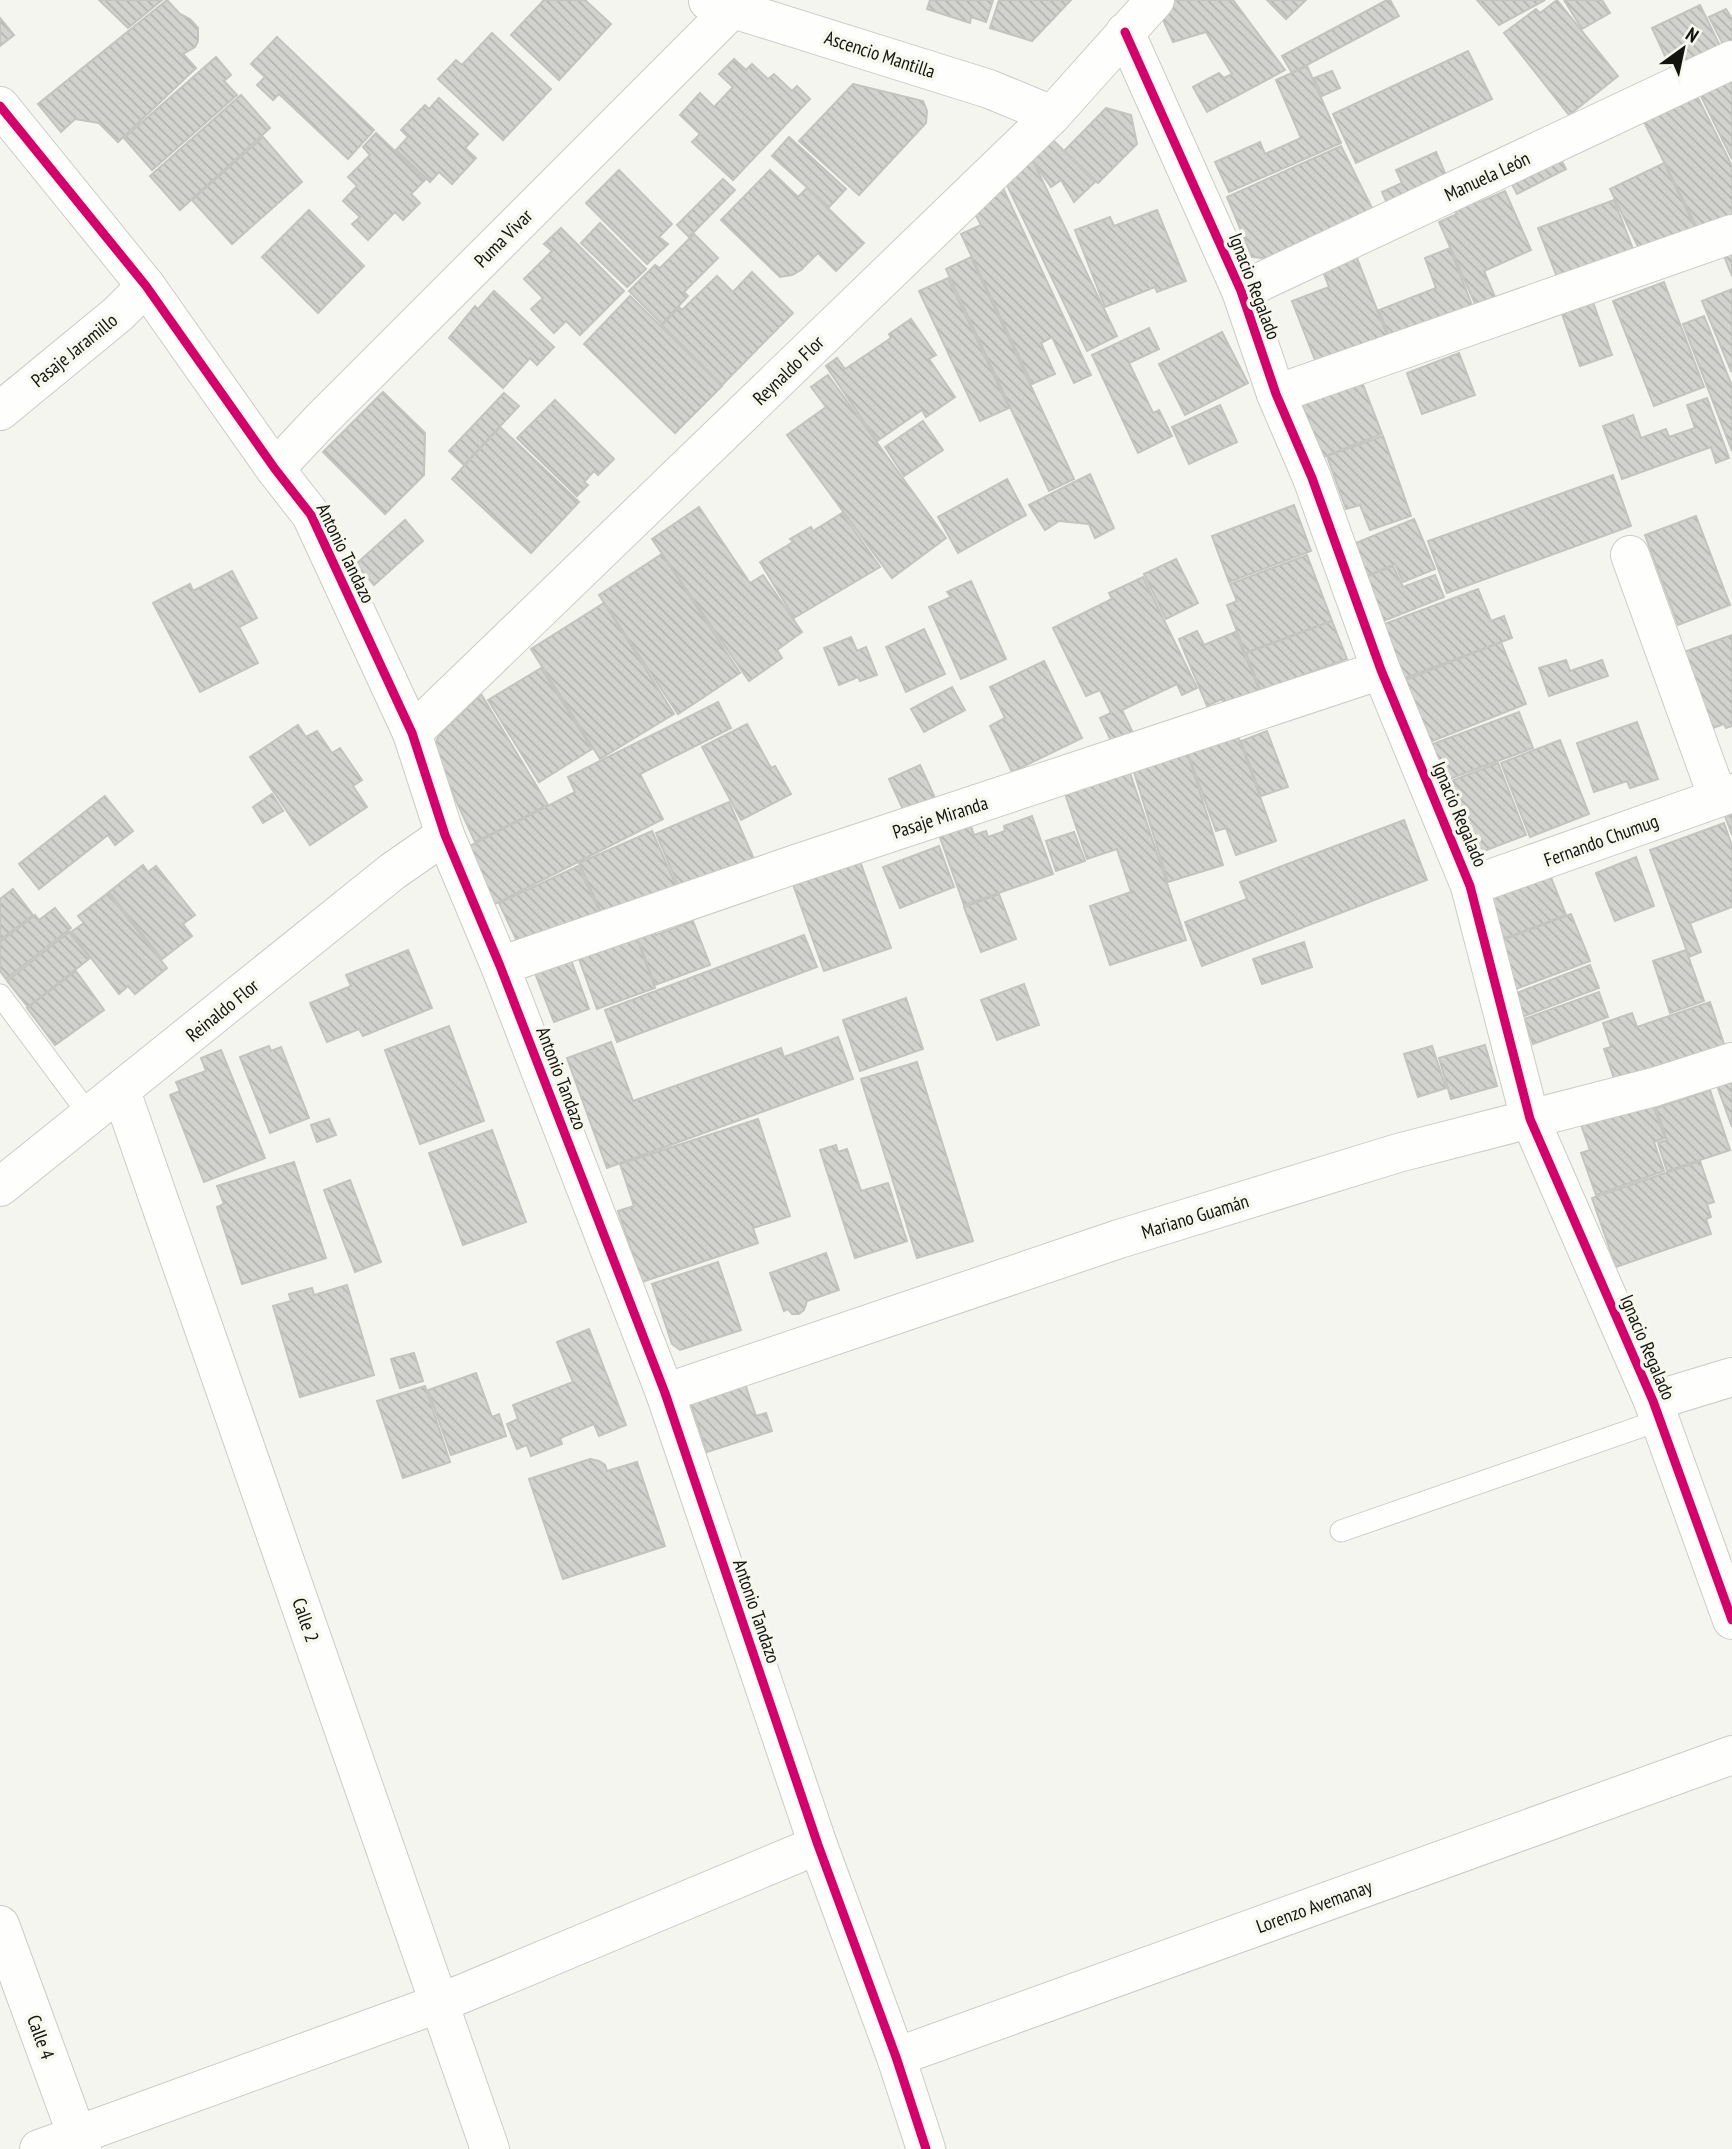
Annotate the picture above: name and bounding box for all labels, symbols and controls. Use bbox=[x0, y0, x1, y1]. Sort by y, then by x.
north arrow bbox=[1648, 14, 1718, 84]
text: N bbox=[1681, 22, 1703, 48]
street label: Ascencio Mantilla bbox=[822, 25, 938, 83]
street label: Manuela León bbox=[1440, 146, 1534, 206]
street label: Puma Vivar bbox=[469, 203, 538, 272]
street label: Ignacio Regalado bbox=[1224, 229, 1286, 343]
street label: Pasaje Jaramillo bbox=[26, 308, 122, 392]
street label: Reynaldo Flor bbox=[747, 330, 829, 410]
street label: Antonio Tandazo bbox=[311, 499, 381, 607]
street label: Ignacio Regalado bbox=[1427, 758, 1493, 870]
street label: Pasaje Miranda bbox=[889, 790, 991, 844]
street label: Fernando Chumug bbox=[1541, 808, 1661, 872]
street label: Reinaldo Flor bbox=[181, 973, 264, 1047]
street label: Antonio Tandazo bbox=[531, 1023, 593, 1133]
street label: Mariano Guamán bbox=[1139, 1188, 1251, 1244]
street label: Ignacio Regalado bbox=[1615, 1291, 1681, 1403]
street label: Antonio Tandazo bbox=[728, 1556, 786, 1666]
street label: Calle 2 bbox=[287, 1595, 325, 1645]
street label: Lorenzo Avemanay bbox=[1253, 1874, 1376, 1938]
street label: Calle 4 bbox=[22, 2012, 60, 2063]

